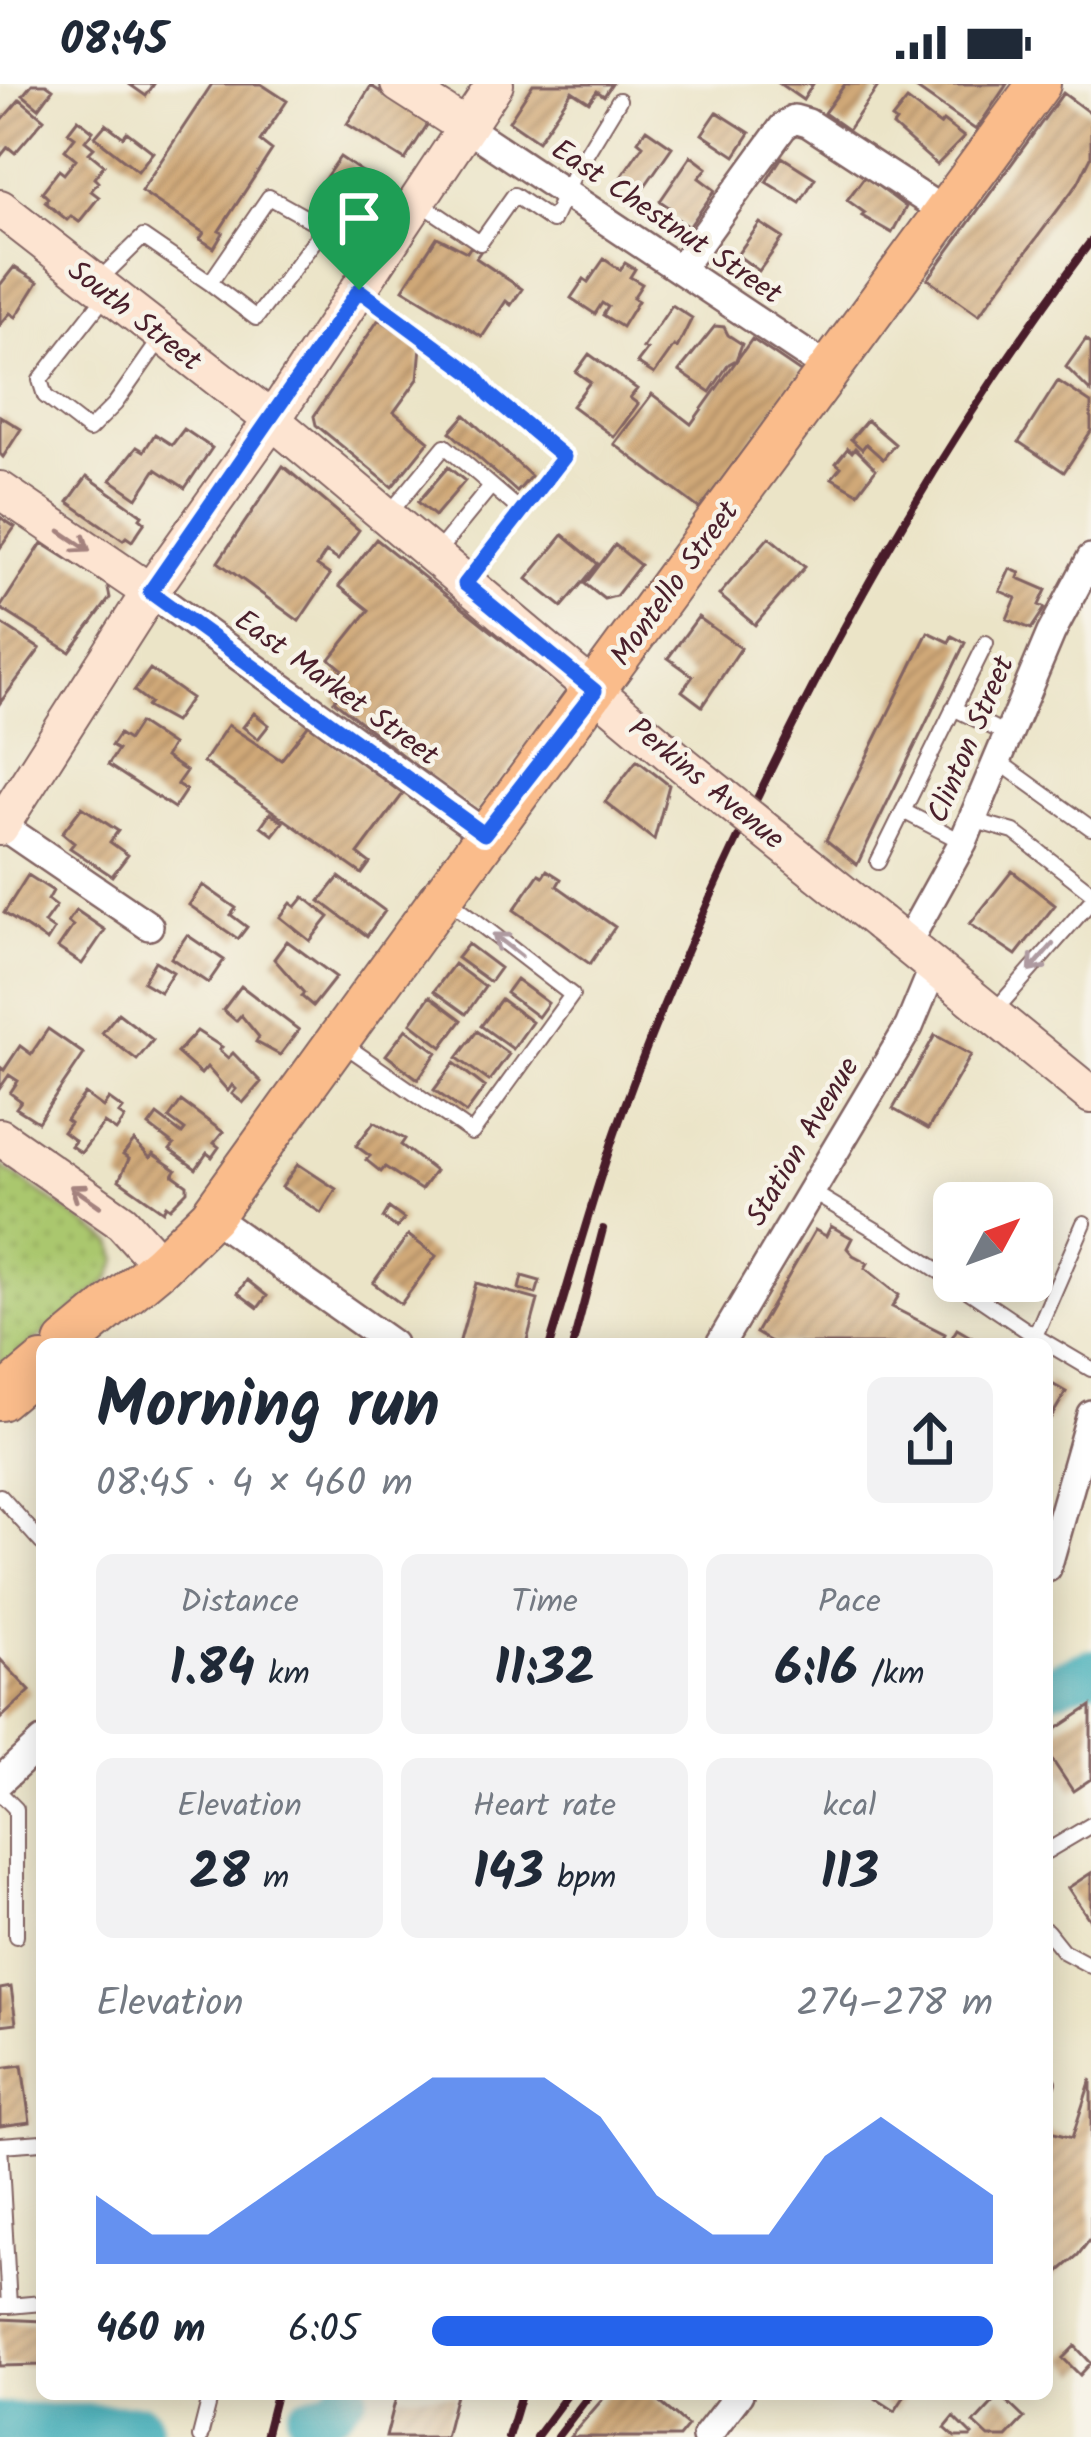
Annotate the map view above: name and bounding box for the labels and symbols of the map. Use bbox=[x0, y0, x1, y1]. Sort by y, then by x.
street label: East Chestnut Street bbox=[540, 127, 792, 318]
pin bbox=[308, 167, 410, 290]
street label: South Street bbox=[56, 248, 212, 385]
street label: Montello Street bbox=[599, 491, 753, 677]
one-way arrow bbox=[58, 528, 91, 553]
street label: East Market Street bbox=[223, 598, 449, 780]
street label: Clinton Street bbox=[915, 648, 1029, 831]
street label: Perkins Avenue bbox=[617, 706, 795, 863]
one-way arrow bbox=[491, 932, 523, 958]
one-way arrow bbox=[1028, 942, 1055, 972]
street label: Station Avenue bbox=[734, 1048, 873, 1236]
north arrow bbox=[933, 1182, 1053, 1302]
one-way arrow bbox=[69, 1184, 102, 1209]

